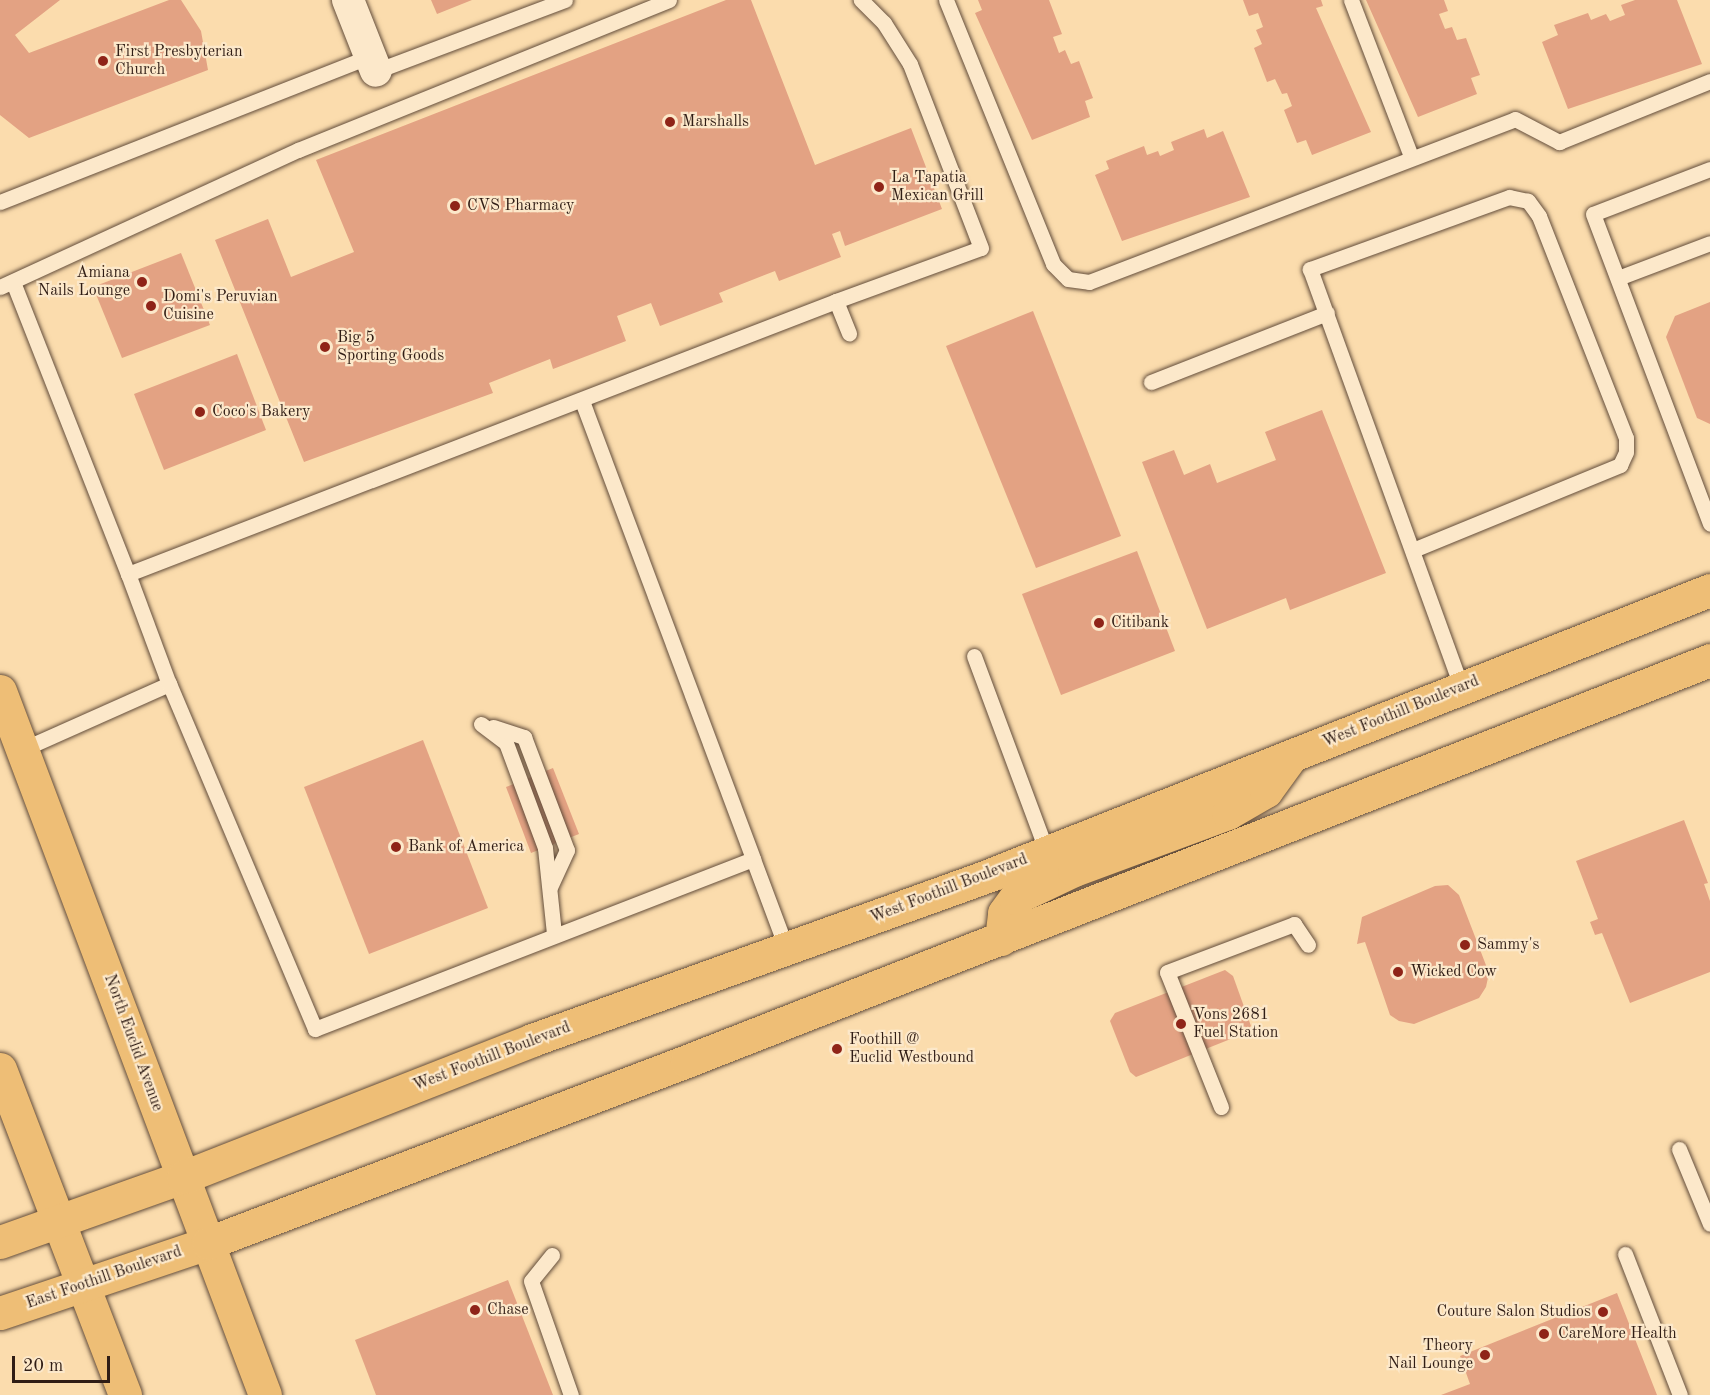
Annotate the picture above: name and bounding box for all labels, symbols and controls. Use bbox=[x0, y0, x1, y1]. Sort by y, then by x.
place label: First Presbyterian Church bbox=[115, 42, 243, 80]
marker: First Presbyterian Church bbox=[96, 54, 110, 68]
place label: Marshalls bbox=[682, 112, 749, 132]
marker: Marshalls bbox=[663, 115, 677, 129]
place label: La Tapatia Mexican Grill bbox=[891, 168, 983, 206]
marker: La Tapatia Mexican Grill bbox=[872, 180, 886, 194]
place label: CVS Pharmacy bbox=[467, 196, 575, 216]
marker: CVS Pharmacy bbox=[448, 199, 462, 213]
place label: Amiana Nails Lounge bbox=[38, 263, 130, 301]
marker: Amiana Nails Lounge bbox=[135, 275, 149, 289]
place label: Domi's Peruvian Cuisine bbox=[163, 287, 278, 325]
marker: Domi's Peruvian Cuisine bbox=[144, 299, 158, 313]
place label: Big 5 Sporting Goods bbox=[337, 328, 444, 366]
marker: Big 5 Sporting Goods bbox=[318, 340, 332, 354]
place label: Coco's Bakery bbox=[212, 402, 310, 422]
marker: Coco's Bakery bbox=[193, 405, 207, 419]
place label: Citibank bbox=[1111, 613, 1169, 633]
marker: Citibank bbox=[1092, 616, 1106, 630]
street label: West Foothill Boulevard bbox=[1320, 672, 1482, 752]
place label: Bank of America bbox=[408, 837, 524, 857]
marker: Bank of America bbox=[389, 840, 403, 854]
street label: West Foothill Boulevard bbox=[868, 850, 1030, 928]
place label: Sammy's bbox=[1477, 935, 1539, 955]
marker: Sammy's bbox=[1458, 938, 1472, 952]
place label: Wicked Cow bbox=[1410, 962, 1497, 982]
marker: Wicked Cow bbox=[1391, 965, 1405, 979]
street label: North Euclid Avenue bbox=[99, 972, 167, 1114]
place label: Vons 2681 Fuel Station bbox=[1193, 1005, 1278, 1043]
marker: Vons 2681 Fuel Station bbox=[1174, 1017, 1188, 1031]
street label: West Foothill Boulevard bbox=[411, 1018, 573, 1096]
place label: Foothill @ Euclid Westbound bbox=[849, 1030, 974, 1068]
marker: Foothill @ Euclid Westbound bbox=[830, 1042, 844, 1056]
street label: East Foothill Boulevard bbox=[24, 1242, 184, 1314]
place label: Chase bbox=[487, 1300, 529, 1320]
place label: Couture Salon Studios bbox=[1436, 1302, 1591, 1322]
marker: Chase bbox=[468, 1303, 482, 1317]
marker: Couture Salon Studios bbox=[1596, 1305, 1610, 1319]
place label: CareMore Health bbox=[1558, 1324, 1677, 1344]
marker: CareMore Health bbox=[1535, 1325, 1553, 1343]
place label: Theory Nail Lounge bbox=[1388, 1336, 1473, 1374]
scale bar bbox=[15, 1344, 112, 1382]
marker: Theory Nail Lounge bbox=[1478, 1348, 1492, 1362]
text: 20 m bbox=[23, 1357, 63, 1375]

